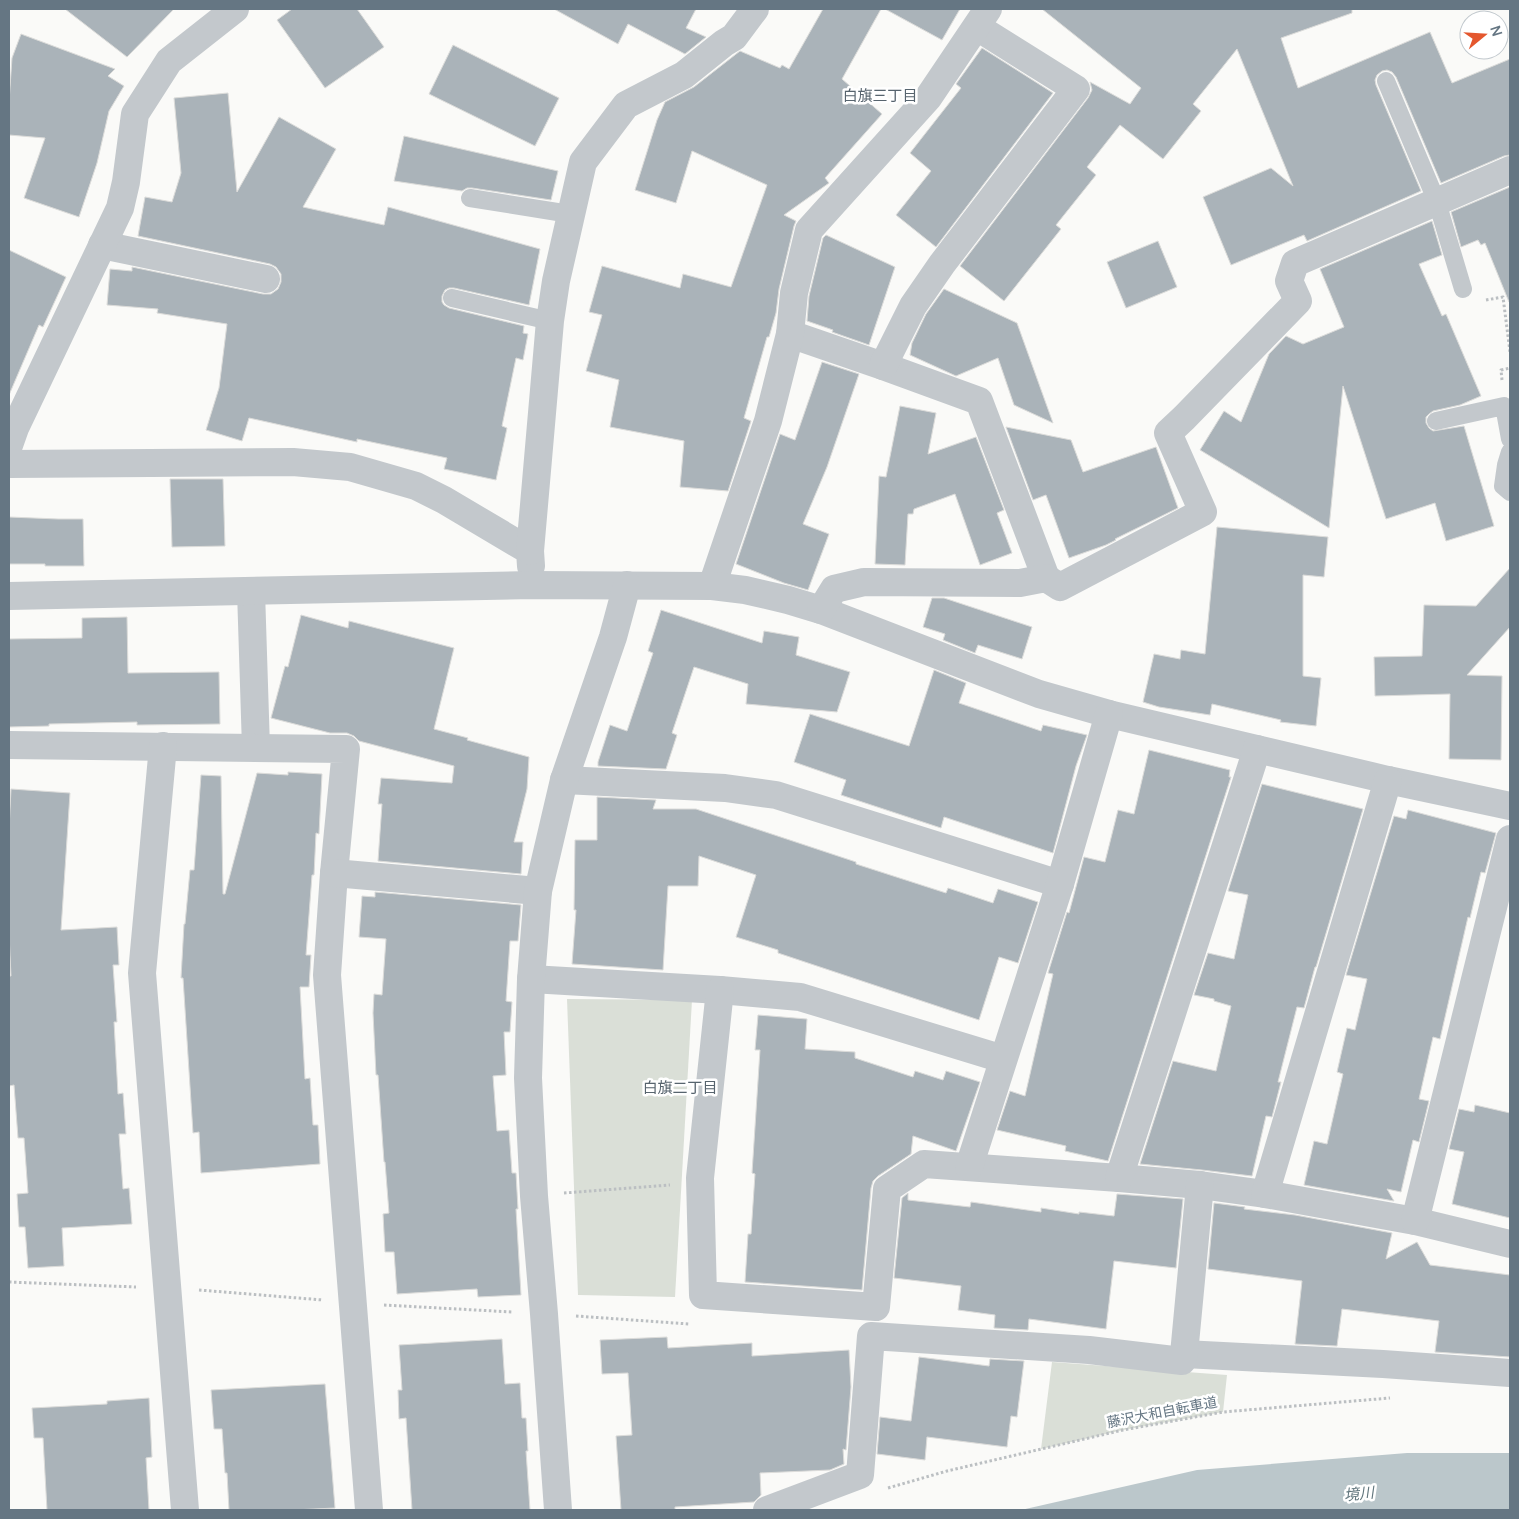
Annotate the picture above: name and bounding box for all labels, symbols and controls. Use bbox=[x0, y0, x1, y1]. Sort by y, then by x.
north arrow bbox=[1459, 10, 1509, 60]
text: N bbox=[1486, 23, 1507, 39]
district label: 白旗三丁目 bbox=[842, 85, 918, 106]
district label: 白旗二丁目 bbox=[642, 1077, 718, 1098]
street label: 藤沢大和自転車道 bbox=[1105, 1391, 1219, 1432]
water label: 境川 bbox=[1343, 1481, 1377, 1506]

